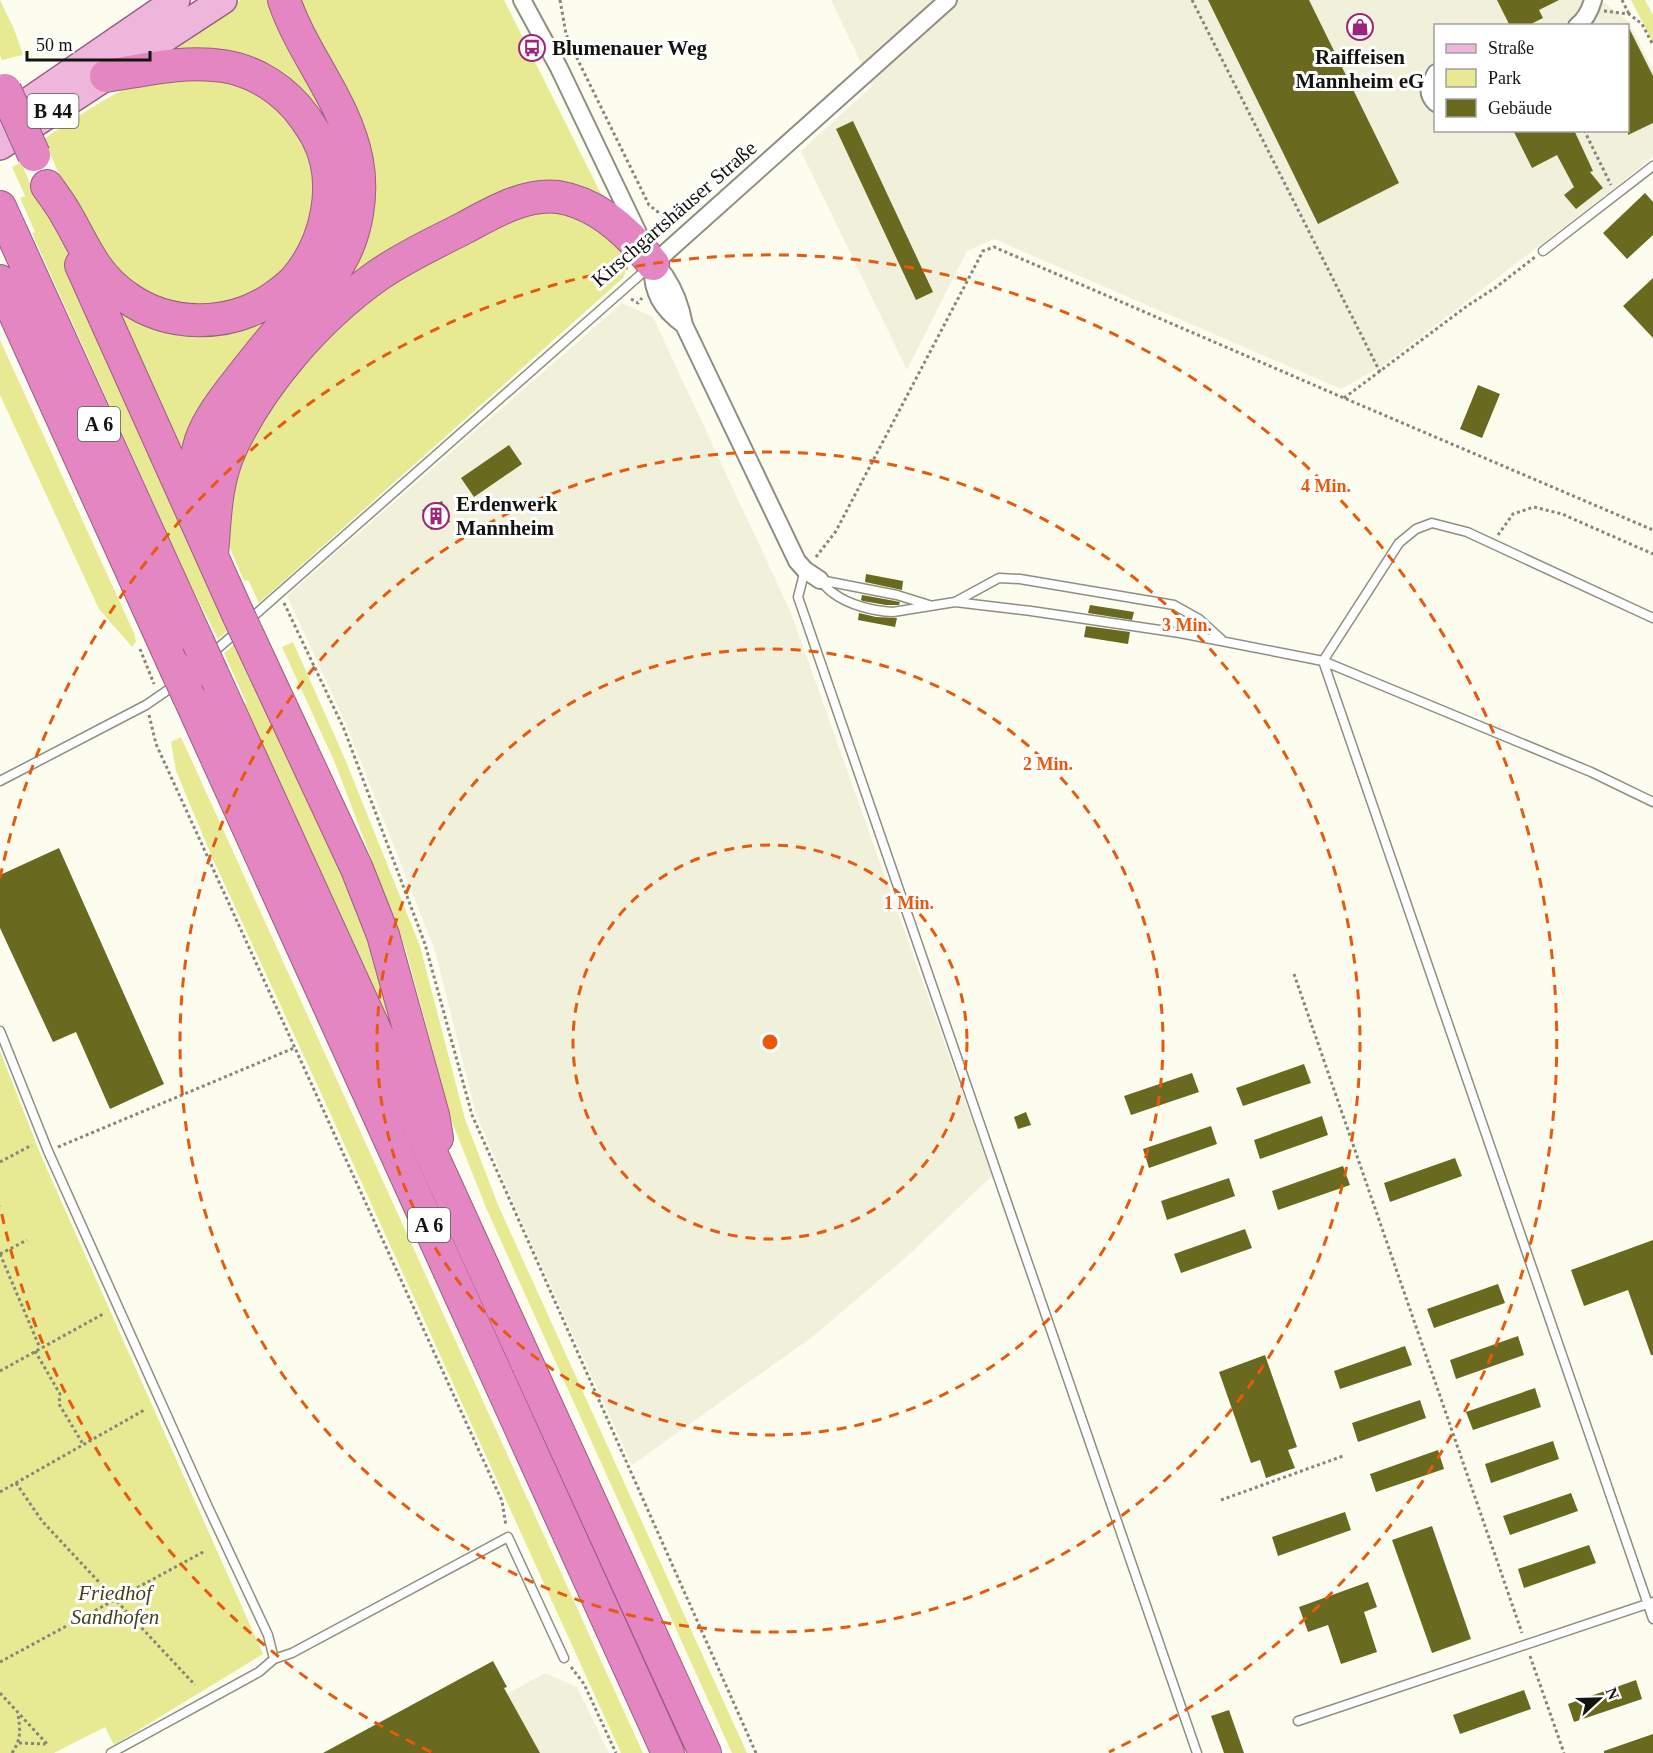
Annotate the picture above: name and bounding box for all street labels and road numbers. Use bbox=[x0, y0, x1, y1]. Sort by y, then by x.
road number: B 44 bbox=[28, 94, 78, 128]
street label: Kirschgartshäuser Straße bbox=[587, 136, 761, 292]
road number: A 6 bbox=[78, 407, 120, 441]
road number: A 6 bbox=[408, 1208, 450, 1242]

